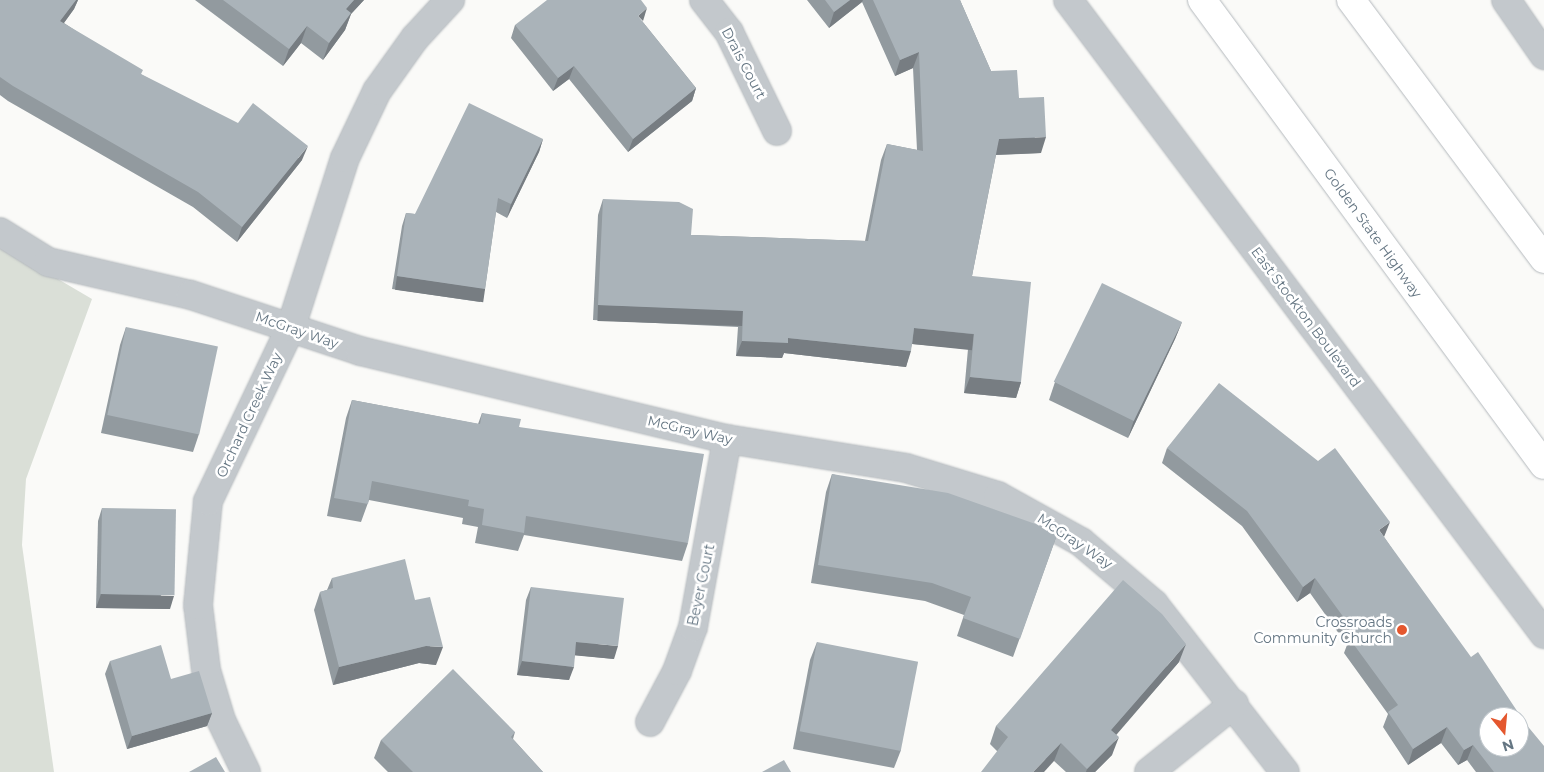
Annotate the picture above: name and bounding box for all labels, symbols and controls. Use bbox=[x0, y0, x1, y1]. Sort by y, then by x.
street label: Drais Court bbox=[718, 24, 770, 102]
street label: Golden State Highway bbox=[1320, 165, 1426, 301]
street label: East Stockton Boulevard bbox=[1248, 244, 1364, 390]
street label: McGray Way bbox=[253, 308, 341, 352]
street label: Orchard Creek Way bbox=[213, 350, 285, 480]
street label: McGray Way bbox=[646, 412, 734, 448]
street label: McGray Way bbox=[1034, 510, 1116, 572]
street label: Beyer Court bbox=[684, 542, 718, 628]
place label: Crossroads Community Church bbox=[1253, 614, 1392, 646]
marker: Crossroads Community Church bbox=[1396, 624, 1408, 636]
north arrow bbox=[1479, 707, 1529, 757]
text: N bbox=[1500, 735, 1516, 756]

